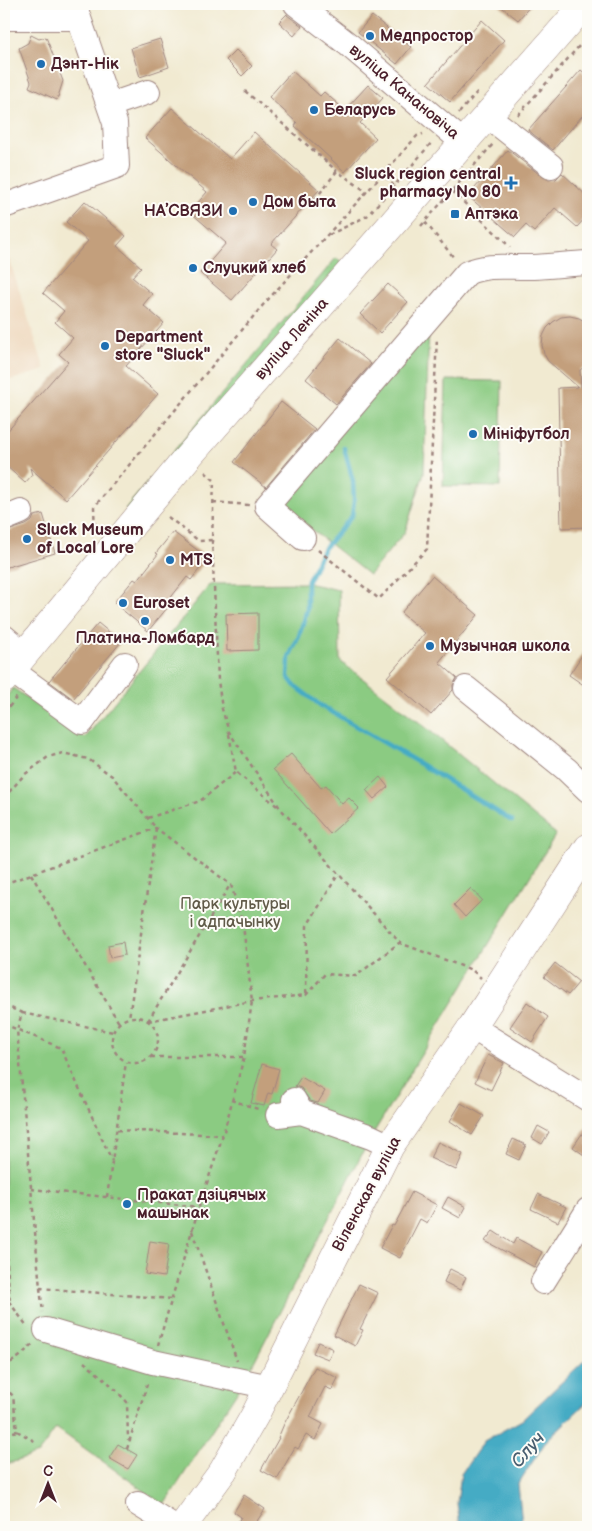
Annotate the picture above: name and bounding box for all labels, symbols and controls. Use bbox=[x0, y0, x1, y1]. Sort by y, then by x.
place label: Медпростор bbox=[380, 27, 474, 46]
marker: Медпростор bbox=[364, 30, 376, 42]
street label: вуліца Канановіча bbox=[345, 40, 463, 144]
place label: Дэнт-Нік bbox=[51, 55, 119, 74]
marker: Дэнт-Нік bbox=[35, 58, 47, 70]
place label: Беларусь bbox=[324, 101, 396, 120]
marker: Беларусь bbox=[308, 104, 320, 116]
place label: Sluck region central pharmacy No 80 bbox=[355, 165, 501, 202]
marker: Sluck region central pharmacy No 80 bbox=[505, 177, 517, 189]
place label: Дом быта bbox=[263, 193, 337, 212]
marker: Дом быта bbox=[247, 196, 259, 208]
place label: НАʼСВЯЗИ bbox=[144, 202, 223, 221]
marker: НАʼСВЯЗИ bbox=[227, 205, 239, 217]
place label: Аптэка bbox=[464, 205, 519, 224]
marker: Аптэка bbox=[449, 208, 461, 220]
place label: Слуцкий хлеб bbox=[203, 259, 306, 278]
marker: Слуцкий хлеб bbox=[187, 262, 199, 274]
street label: вуліца Леніна bbox=[251, 294, 333, 384]
place label: Department store "Sluck" bbox=[115, 328, 210, 365]
marker: Department store "Sluck" bbox=[99, 340, 111, 352]
place label: Мініфутбол bbox=[483, 425, 570, 444]
marker: Мініфутбол bbox=[467, 428, 479, 440]
place label: Sluck Museum of Local Lore bbox=[37, 521, 144, 558]
marker: Sluck Museum of Local Lore bbox=[21, 533, 33, 545]
place label: MTS bbox=[180, 551, 213, 570]
marker: MTS bbox=[164, 554, 176, 566]
place label: Euroset bbox=[133, 594, 190, 613]
marker: Euroset bbox=[117, 597, 129, 609]
marker: Платина-Ломбард bbox=[139, 615, 151, 627]
place label: Платина-Ломбард bbox=[75, 629, 215, 648]
place label: Музычная школа bbox=[440, 637, 570, 656]
marker: Музычная школа bbox=[424, 640, 436, 652]
park label: Парк культуры і адпачынку bbox=[180, 895, 290, 932]
street label: Віленская вуліца bbox=[329, 1133, 406, 1255]
place label: Пракат дзіцячых машынак bbox=[137, 1186, 266, 1223]
marker: Пракат дзіцячых машынак bbox=[121, 1198, 133, 1210]
water label: Случ bbox=[507, 1428, 549, 1472]
north arrow bbox=[22, 1458, 72, 1508]
text: С bbox=[43, 1463, 53, 1480]

